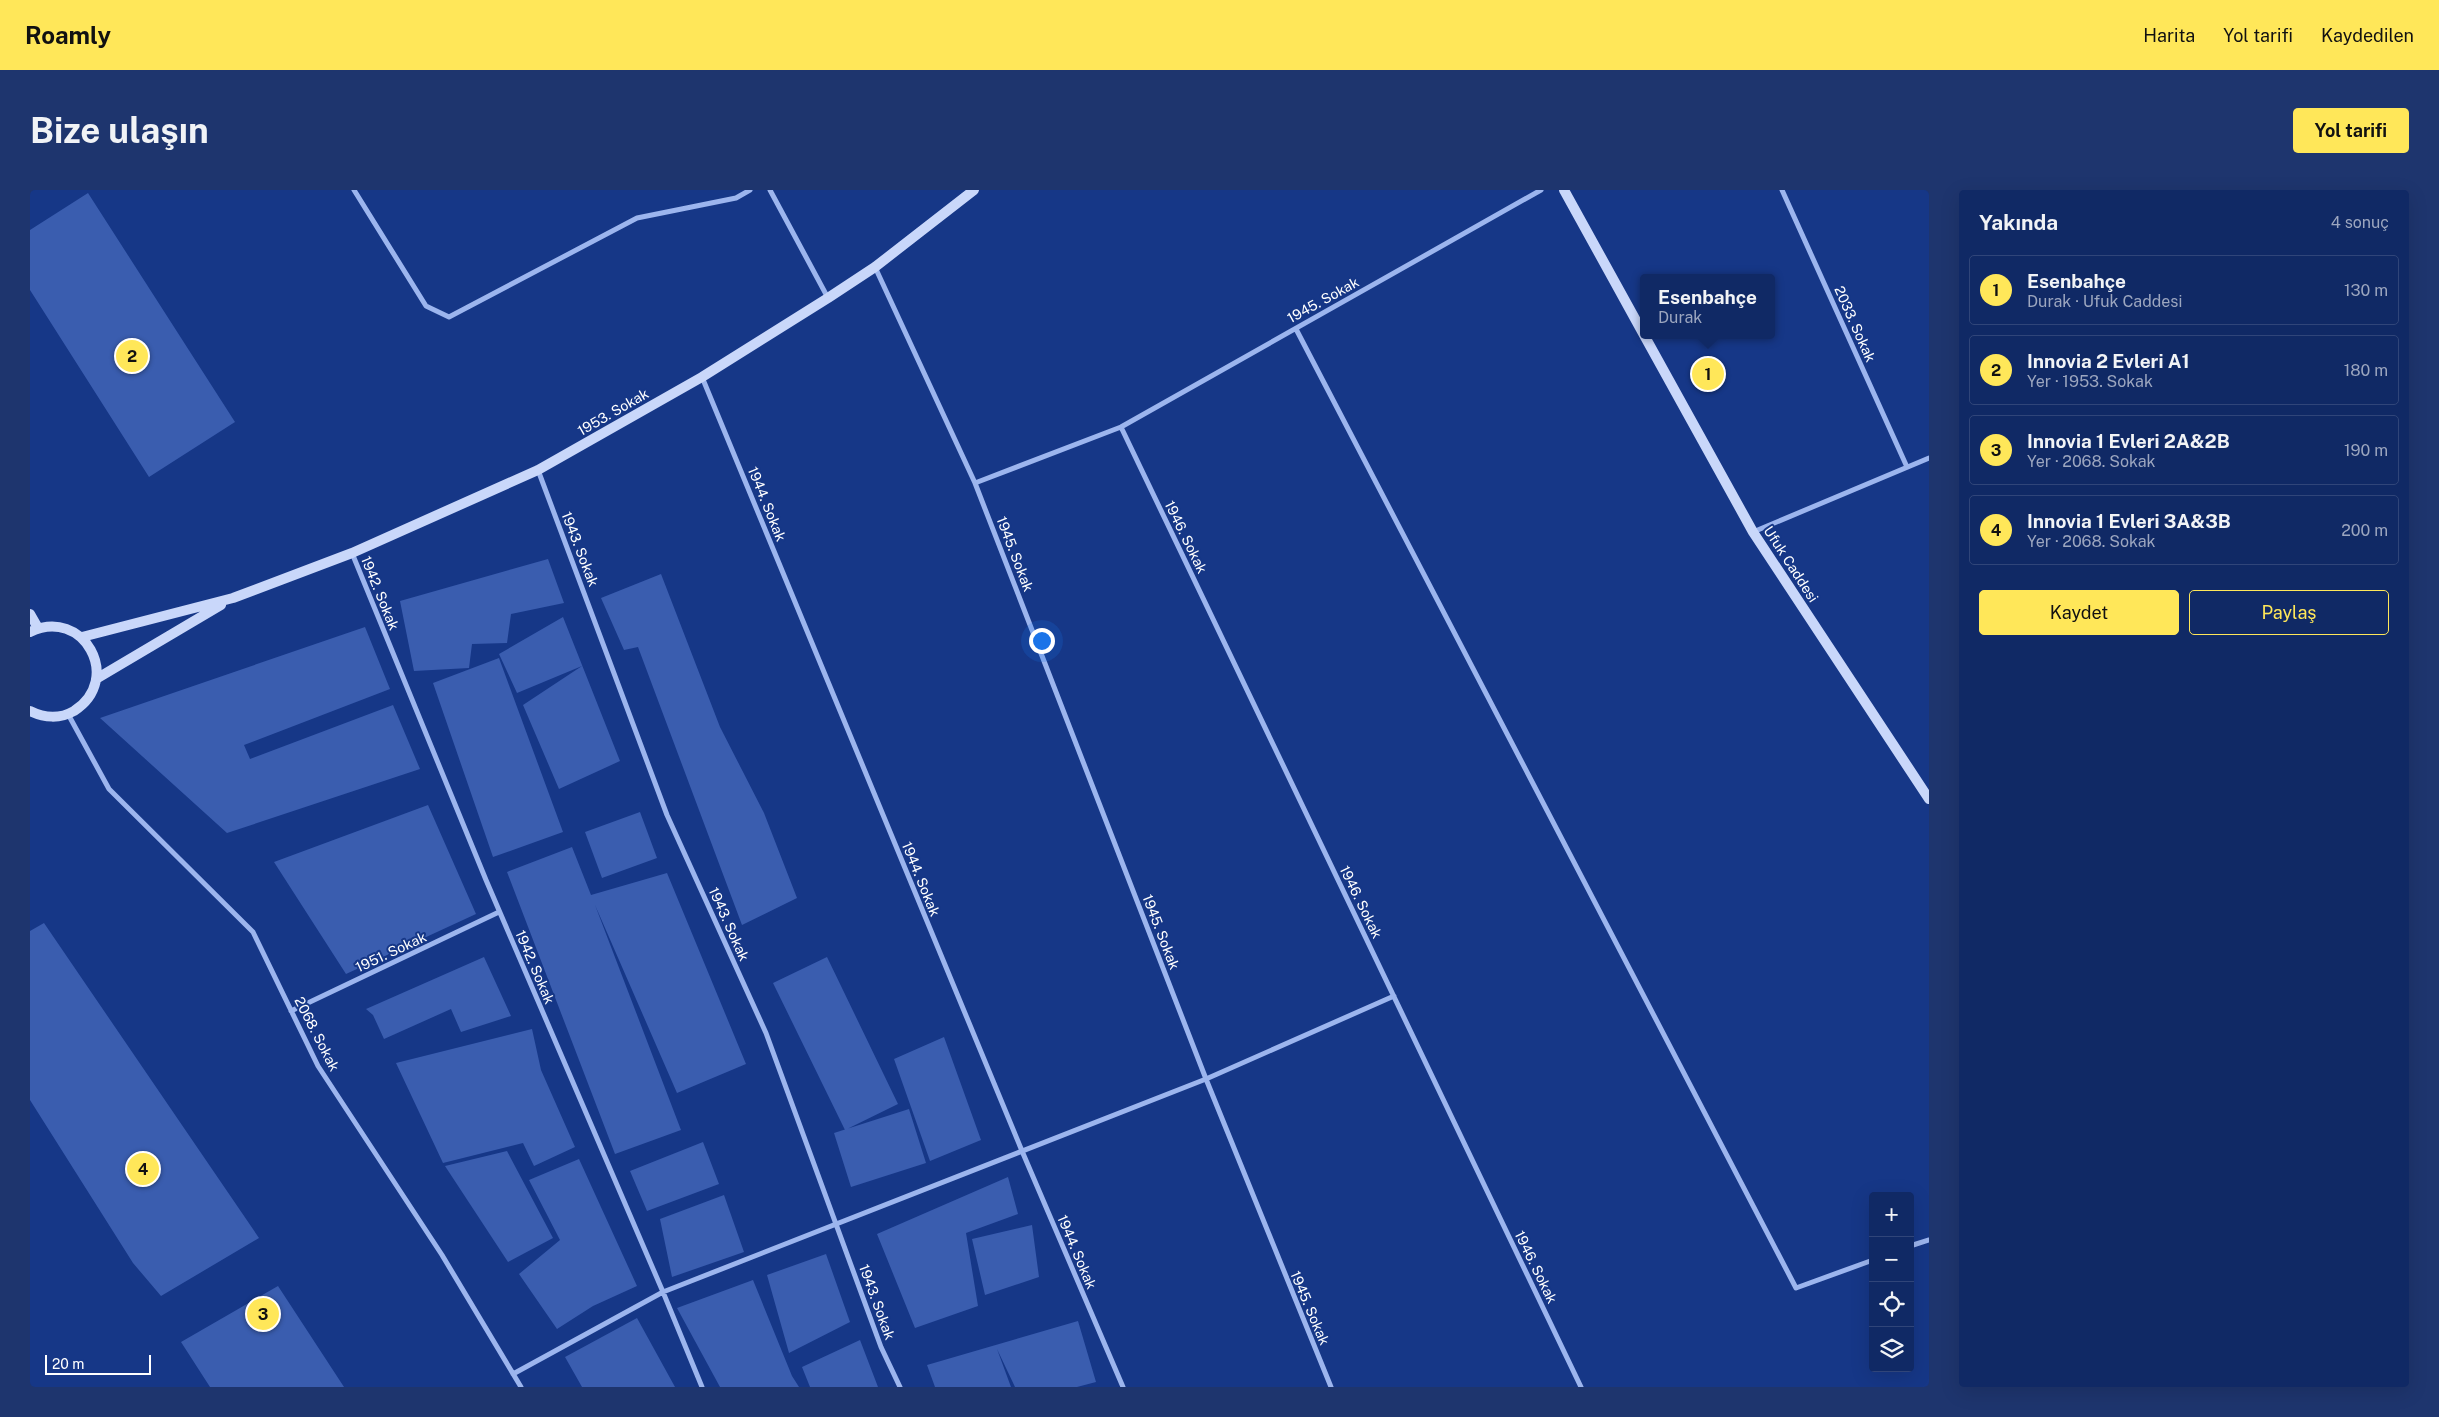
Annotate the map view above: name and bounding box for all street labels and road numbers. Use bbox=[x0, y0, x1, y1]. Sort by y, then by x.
street label: 1945. Sokak bbox=[1285, 274, 1362, 326]
street label: 2033. Sokak bbox=[1831, 284, 1879, 365]
street label: 1953. Sokak bbox=[575, 385, 651, 439]
street label: 1944. Sokak bbox=[745, 464, 789, 544]
street label: 1946. Sokak bbox=[1162, 498, 1211, 576]
street label: 1943. Sokak bbox=[558, 509, 602, 589]
street label: 1945. Sokak bbox=[993, 514, 1037, 594]
street label: Ufuk Caddesi bbox=[1761, 523, 1821, 605]
street label: 1942. Sokak bbox=[358, 554, 402, 633]
street label: 1944. Sokak bbox=[899, 839, 943, 919]
street label: 1946. Sokak bbox=[1337, 863, 1386, 941]
street label: 1943. Sokak bbox=[706, 885, 752, 963]
street label: 1945. Sokak bbox=[1139, 892, 1183, 972]
street label: 1942. Sokak bbox=[512, 928, 558, 1006]
street label: 1951. Sokak bbox=[353, 929, 429, 975]
street label: 2068. Sokak bbox=[291, 994, 343, 1074]
street label: 1944. Sokak bbox=[1054, 1212, 1100, 1292]
street label: 1946. Sokak bbox=[1512, 1228, 1561, 1306]
street label: 1943. Sokak bbox=[856, 1262, 898, 1342]
street label: 1945. Sokak bbox=[1287, 1268, 1333, 1348]

